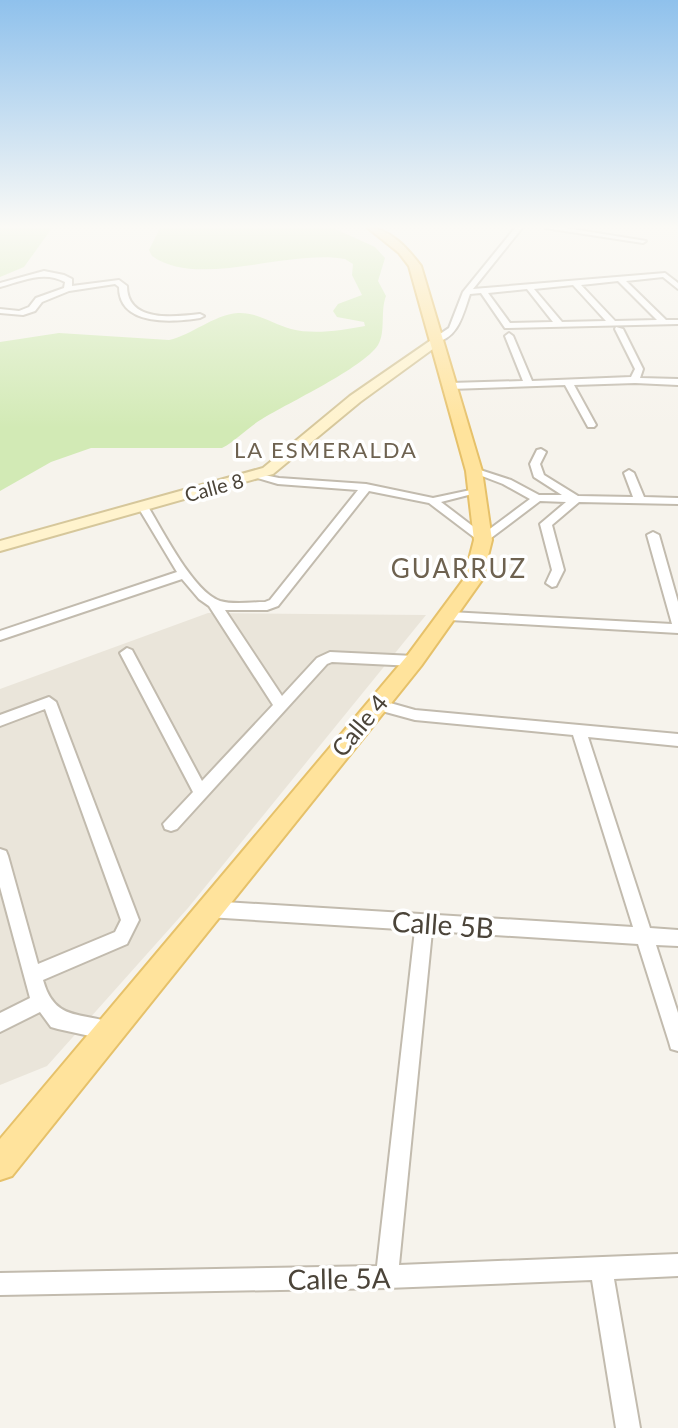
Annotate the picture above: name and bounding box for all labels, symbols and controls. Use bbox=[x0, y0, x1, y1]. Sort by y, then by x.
district label: LA ESMERALDA bbox=[234, 436, 418, 463]
street label: Calle 8 bbox=[182, 468, 246, 506]
district label: GUARRUZ bbox=[391, 552, 527, 584]
street label: Calle 4 bbox=[325, 688, 393, 762]
street label: Calle 5B bbox=[391, 903, 495, 945]
street label: Calle 5A bbox=[287, 1260, 391, 1296]

